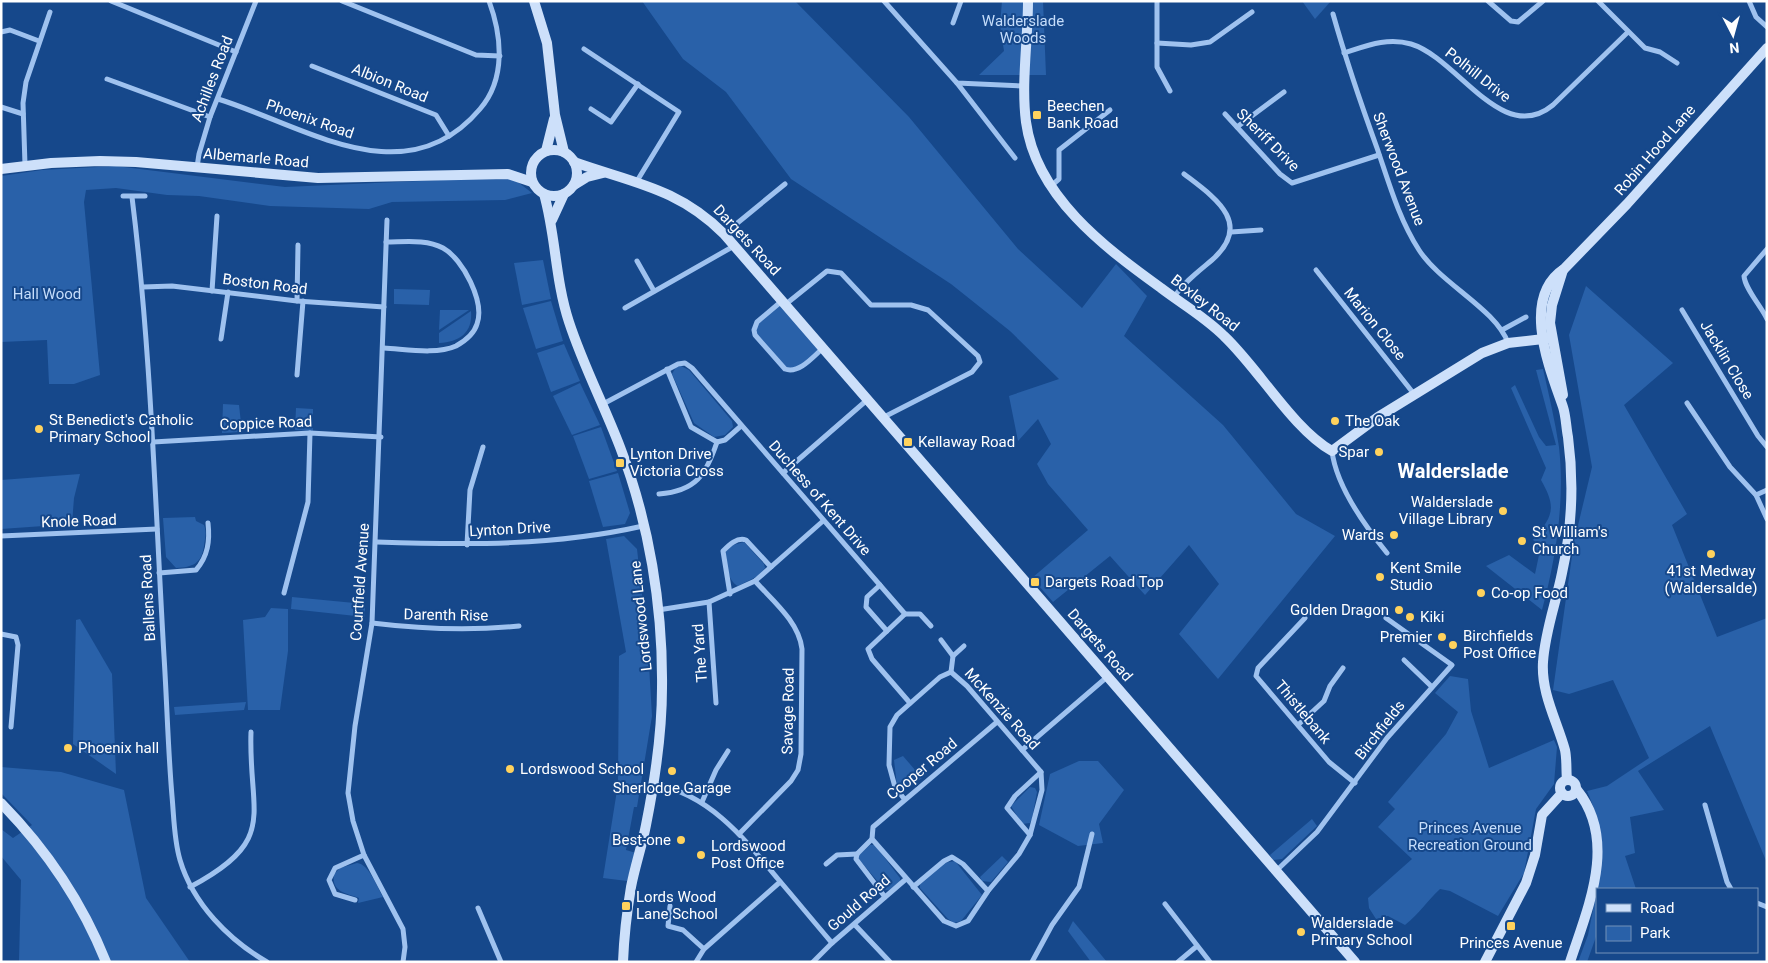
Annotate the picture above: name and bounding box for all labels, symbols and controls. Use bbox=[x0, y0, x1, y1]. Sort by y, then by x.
north arrow bbox=[1708, 10, 1758, 60]
park label: Walderslade Woods bbox=[982, 12, 1064, 47]
street label: Achilles Road bbox=[187, 33, 237, 125]
text: N bbox=[1729, 39, 1740, 56]
street label: Polhill Drive bbox=[1442, 44, 1514, 106]
street label: Albion Road bbox=[349, 60, 431, 106]
street label: Phoenix Road bbox=[264, 96, 356, 142]
place label: Beechen Bank Road bbox=[1047, 97, 1119, 132]
street label: Robin Hood Lane bbox=[1611, 101, 1699, 199]
street label: Sheriff Drive bbox=[1233, 105, 1303, 175]
marker: Beechen Bank Road bbox=[1031, 109, 1043, 121]
street label: Sherwood Avenue bbox=[1369, 110, 1429, 228]
street label: Albemarle Road bbox=[202, 144, 310, 172]
street label: Dargets Road bbox=[710, 201, 784, 279]
street label: Boston Road bbox=[222, 270, 308, 298]
street label: Boxley Road bbox=[1167, 271, 1243, 335]
street label: Marion Close bbox=[1340, 284, 1410, 364]
park label: Hall Wood bbox=[13, 285, 81, 303]
street label: Jacklin Close bbox=[1696, 317, 1758, 403]
place label: St Benedict's Catholic Primary School bbox=[49, 411, 193, 446]
street label: Coppice Road bbox=[219, 412, 313, 434]
place label: The Oak bbox=[1345, 412, 1400, 430]
marker: The Oak bbox=[1329, 415, 1341, 427]
marker: St Benedict's Catholic Primary School bbox=[33, 423, 45, 435]
place label: Kellaway Road bbox=[918, 433, 1015, 451]
marker: Kellaway Road bbox=[902, 436, 914, 448]
street label: Duchess of Kent Drive bbox=[765, 437, 875, 559]
place label: Spar bbox=[1338, 443, 1369, 461]
place label: Lynton Drive Victoria Cross bbox=[630, 445, 724, 480]
marker: Spar bbox=[1373, 446, 1385, 458]
marker: Lynton Drive Victoria Cross bbox=[614, 457, 626, 469]
district label: Walderslade bbox=[1398, 459, 1509, 483]
place label: Walderslade Village Library bbox=[1399, 493, 1493, 528]
marker: Walderslade Village Library bbox=[1497, 505, 1509, 517]
street label: Knole Road bbox=[41, 511, 117, 531]
street label: Lynton Drive bbox=[469, 518, 551, 540]
street label: Courtfield Avenue bbox=[347, 522, 373, 642]
place label: St William's Church bbox=[1532, 523, 1608, 558]
place label: Wards bbox=[1342, 526, 1384, 544]
marker: Wards bbox=[1388, 529, 1400, 541]
marker: St William's Church bbox=[1516, 535, 1528, 547]
marker: 41st Medway (Waldersalde) bbox=[1705, 548, 1717, 560]
street label: Ballens Road bbox=[137, 554, 159, 642]
place label: Kent Smile Studio bbox=[1390, 559, 1461, 594]
street label: Lordswood Lane bbox=[626, 560, 656, 672]
place label: 41st Medway (Waldersalde) bbox=[1665, 562, 1757, 597]
marker: Kent Smile Studio bbox=[1374, 571, 1386, 583]
place label: Dargets Road Top bbox=[1045, 573, 1164, 591]
marker: Dargets Road Top bbox=[1029, 576, 1041, 588]
place label: Co-op Food bbox=[1491, 584, 1568, 602]
marker: Co-op Food bbox=[1475, 587, 1487, 599]
place label: Golden Dragon bbox=[1290, 601, 1389, 619]
marker: Golden Dragon bbox=[1393, 604, 1405, 616]
street label: Darenth Rise bbox=[404, 605, 489, 625]
street label: Dargets Road bbox=[1064, 605, 1136, 685]
place label: Kiki bbox=[1420, 608, 1444, 626]
marker: Kiki bbox=[1404, 611, 1416, 623]
street label: The Yard bbox=[689, 623, 711, 683]
place label: Birchfields Post Office bbox=[1463, 627, 1536, 662]
place label: Premier bbox=[1380, 628, 1432, 646]
marker: Premier bbox=[1436, 631, 1448, 643]
marker: Birchfields Post Office bbox=[1447, 639, 1459, 651]
street label: McKenzie Road bbox=[961, 664, 1043, 754]
street label: Savage Road bbox=[778, 667, 798, 755]
street label: Thistlebank bbox=[1271, 677, 1335, 748]
street label: Birchfields bbox=[1351, 697, 1409, 763]
street label: Cooper Road bbox=[883, 734, 961, 804]
place label: Phoenix hall bbox=[78, 739, 159, 757]
marker: Phoenix hall bbox=[62, 742, 74, 754]
place label: Lordswood School bbox=[520, 760, 644, 778]
marker: Lordswood School bbox=[504, 763, 516, 775]
marker: Sherlodge Garage bbox=[666, 765, 678, 777]
place label: Sherlodge Garage bbox=[613, 779, 731, 797]
park label: Princes Avenue Recreation Ground bbox=[1408, 819, 1532, 854]
place label: Best-one bbox=[612, 831, 671, 849]
marker: Best-one bbox=[675, 834, 687, 846]
place label: Lordswood Post Office bbox=[711, 837, 786, 872]
marker: Lordswood Post Office bbox=[695, 849, 707, 861]
street label: Gould Road bbox=[824, 871, 894, 935]
place label: Lords Wood Lane School bbox=[636, 888, 718, 923]
legend bbox=[1596, 888, 1758, 953]
text: Road bbox=[1640, 899, 1674, 917]
marker: Lords Wood Lane School bbox=[620, 900, 632, 912]
place label: Walderslade Primary School bbox=[1311, 914, 1412, 949]
marker: Princes Avenue bbox=[1505, 920, 1517, 932]
text: Park bbox=[1640, 924, 1671, 942]
marker: Walderslade Primary School bbox=[1295, 926, 1307, 938]
place label: Princes Avenue bbox=[1460, 934, 1562, 952]

